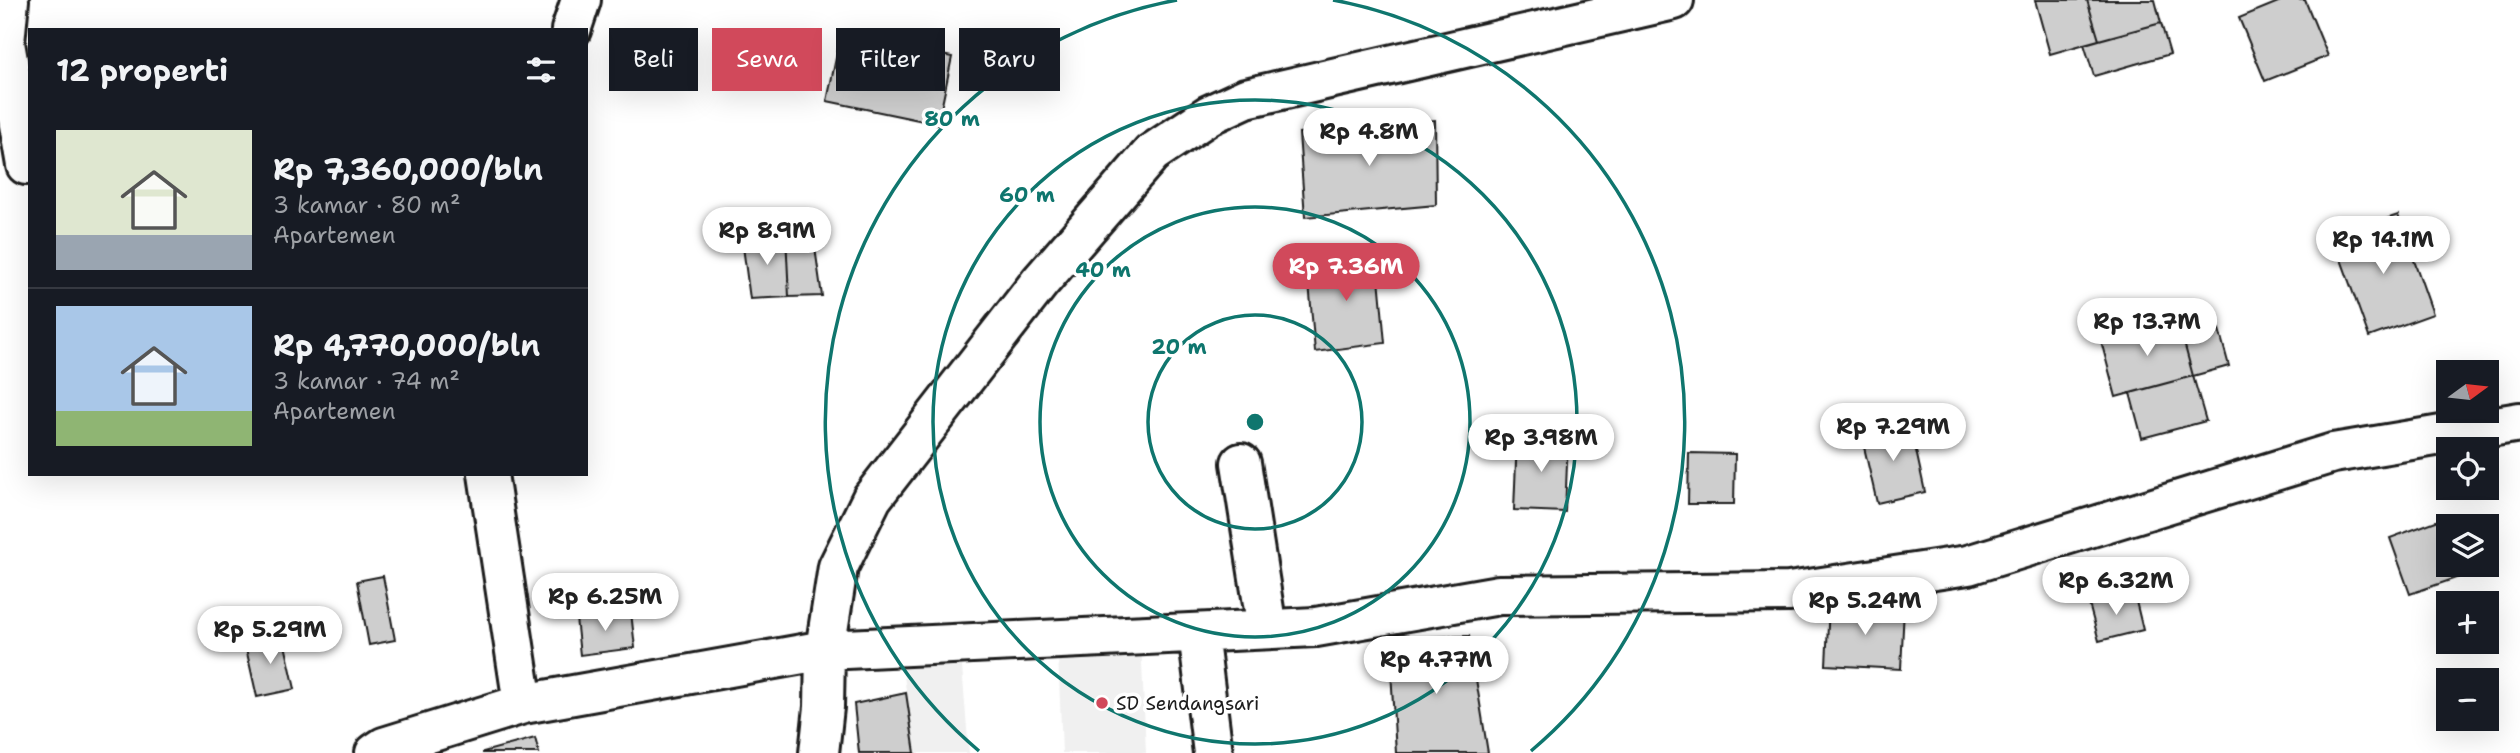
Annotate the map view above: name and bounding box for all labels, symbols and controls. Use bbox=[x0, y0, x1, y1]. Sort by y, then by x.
chip: Beli bbox=[609, 28, 698, 91]
chip: Sewa bbox=[712, 28, 822, 91]
chip: Filter bbox=[836, 28, 945, 91]
chip: Baru bbox=[959, 28, 1060, 91]
text: 12 properti bbox=[56, 50, 228, 91]
icon: filters bbox=[522, 51, 560, 89]
text: 80 m bbox=[924, 105, 980, 133]
pin: Rp 4.8M bbox=[1304, 108, 1434, 168]
text: Rp 4.8M bbox=[1319, 116, 1419, 146]
text: Rp 7,360,000/bln bbox=[273, 149, 543, 190]
icon: home bbox=[112, 158, 196, 242]
text: 60 m bbox=[999, 181, 1055, 209]
text: 3 kamar · 80 m² bbox=[273, 190, 460, 220]
pin: Rp 8.9M bbox=[702, 208, 832, 267]
text: Rp 8.9M bbox=[718, 215, 816, 245]
pin: Rp 14.1M bbox=[2311, 216, 2455, 276]
text: Apartemen bbox=[273, 220, 396, 250]
text: Rp 14.1M bbox=[2332, 224, 2434, 254]
pin: Rp 7.36M bbox=[1274, 244, 1418, 303]
text: Rp 7.36M bbox=[1289, 251, 1403, 281]
text: 40 m bbox=[1075, 256, 1131, 284]
pin: Rp 13.7M bbox=[2075, 298, 2219, 358]
text: Rp 13.7M bbox=[2093, 306, 2201, 336]
text: Rp 4,770,000/bln bbox=[273, 325, 540, 366]
text: 20 m bbox=[1151, 333, 1207, 361]
icon: home bbox=[112, 334, 196, 418]
north arrow bbox=[2436, 360, 2499, 424]
map controls bbox=[2436, 360, 2499, 731]
text: 3 kamar · 74 m² bbox=[273, 366, 460, 396]
text: Apartemen bbox=[273, 396, 396, 426]
pin: Rp 7.29M bbox=[1821, 404, 1965, 463]
centre of rings bbox=[1243, 410, 1267, 434]
text: Rp 7.29M bbox=[1836, 411, 1950, 441]
pin: Rp 3.98M bbox=[1469, 414, 1613, 474]
text: Rp 3.98M bbox=[1484, 422, 1598, 452]
button: locate bbox=[2436, 437, 2499, 500]
button: layers bbox=[2436, 514, 2499, 577]
pin: Rp 6.32M bbox=[2044, 558, 2188, 617]
text: Rp 6.32M bbox=[2058, 565, 2174, 595]
pin: Rp 6.25M bbox=[533, 574, 677, 633]
pin: Rp 5.24M bbox=[1793, 578, 1937, 637]
text: Rp 6.25M bbox=[548, 581, 662, 611]
text: Rp 5.24M bbox=[1808, 585, 1922, 615]
button: + bbox=[2436, 591, 2499, 654]
pin: Rp 5.29M bbox=[198, 606, 342, 666]
text: Rp 5.29M bbox=[213, 614, 327, 644]
pin: Rp 4.77M bbox=[1364, 636, 1508, 696]
text: Rp 4.77M bbox=[1380, 644, 1492, 674]
button: − bbox=[2436, 668, 2499, 731]
place label: SD Sendangsari bbox=[1116, 691, 1259, 716]
marker: SD Sendangsari bbox=[1094, 695, 1110, 711]

